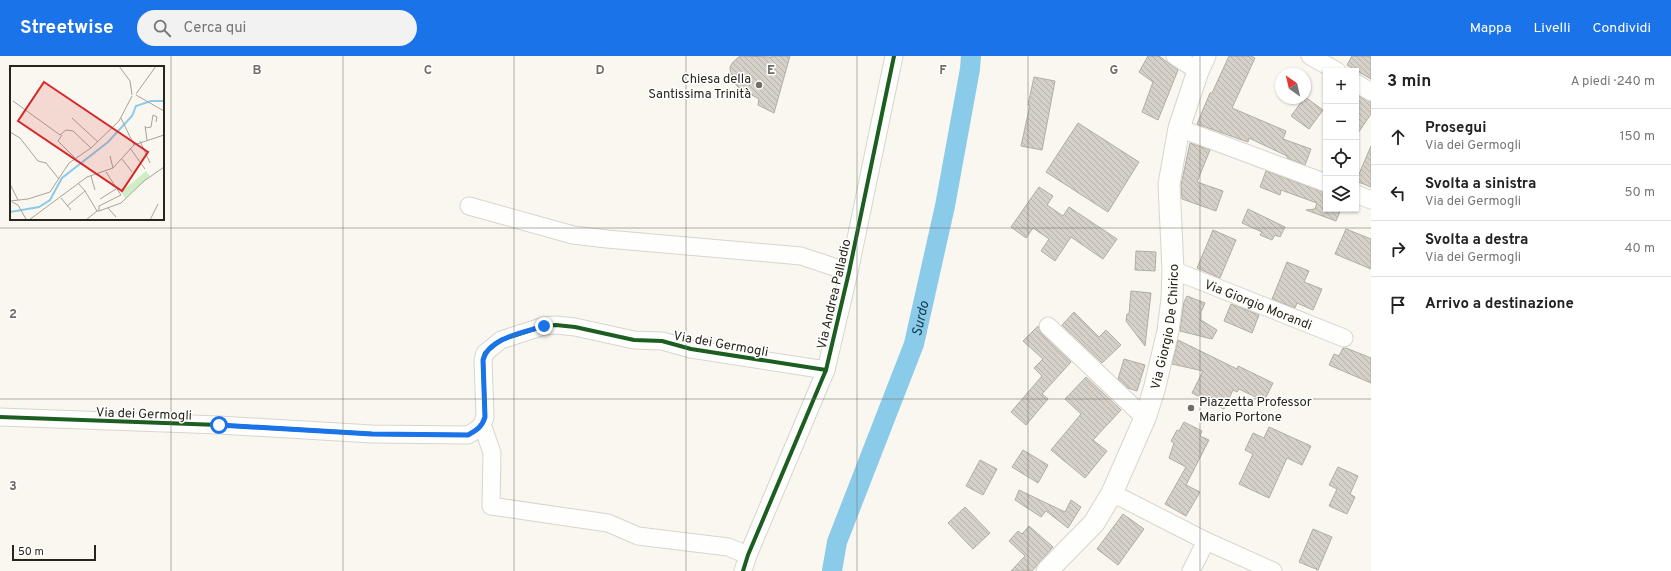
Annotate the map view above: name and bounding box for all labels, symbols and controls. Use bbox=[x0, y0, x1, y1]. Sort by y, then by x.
search box bbox=[137, 10, 417, 46]
text: Streetwise bbox=[20, 16, 113, 40]
icon: search bbox=[151, 17, 173, 39]
text: Cerca qui bbox=[183, 19, 246, 38]
text: Mappa bbox=[1470, 20, 1512, 37]
text: Livelli bbox=[1534, 20, 1570, 37]
text: Condividi bbox=[1592, 20, 1651, 37]
text: B bbox=[253, 63, 262, 79]
text: C bbox=[424, 63, 432, 79]
text: D bbox=[595, 63, 605, 79]
text: E bbox=[767, 63, 775, 79]
text: F bbox=[939, 63, 947, 79]
text: G bbox=[1110, 63, 1119, 79]
inset map bbox=[10, 66, 164, 220]
north arrow bbox=[1275, 68, 1311, 104]
map controls bbox=[1323, 68, 1359, 212]
button: + bbox=[1323, 68, 1359, 104]
text: 3 min bbox=[1387, 71, 1431, 93]
place label: Chiesa della Santissima Trinità bbox=[648, 72, 751, 103]
text: A piedi · 240 m bbox=[1571, 74, 1655, 90]
marker: Chiesa della Santissima Trinità bbox=[754, 80, 764, 90]
button: − bbox=[1323, 104, 1359, 140]
text: Prosegui bbox=[1425, 119, 1486, 138]
icon: ahead bbox=[1387, 126, 1409, 148]
text: 150 m bbox=[1620, 129, 1655, 145]
text: Via dei Germogli bbox=[1425, 138, 1521, 154]
button: locate bbox=[1323, 140, 1359, 176]
text: Svolta a sinistra bbox=[1425, 175, 1536, 194]
button: layers bbox=[1323, 176, 1359, 212]
icon: left bbox=[1387, 182, 1409, 204]
text: 50 m bbox=[1625, 185, 1655, 201]
text: Via dei Germogli bbox=[1425, 194, 1521, 210]
text: Svolta a destra bbox=[1425, 231, 1528, 250]
street label: Via Andrea Palladio bbox=[814, 238, 855, 351]
icon: right bbox=[1387, 238, 1409, 260]
text: 40 m bbox=[1625, 241, 1655, 257]
text: Via dei Germogli bbox=[1425, 250, 1521, 266]
street label: Via Giorgio De Chirico bbox=[1148, 263, 1183, 391]
street label: Via Giorgio Morandi bbox=[1202, 277, 1314, 334]
icon: arrive bbox=[1387, 294, 1409, 316]
text: Arrivo a destinazione bbox=[1425, 295, 1574, 314]
water label: Surdo bbox=[909, 299, 934, 338]
text: 2 bbox=[9, 307, 17, 323]
route end bbox=[535, 317, 553, 335]
street label: Via dei Germogli bbox=[672, 329, 769, 361]
place label: Piazzetta Professor Mario Portone bbox=[1199, 395, 1312, 426]
marker: Piazzetta Professor Mario Portone bbox=[1186, 403, 1196, 413]
street label: Via dei Germogli bbox=[96, 405, 192, 425]
route start bbox=[210, 416, 228, 434]
text: 3 bbox=[9, 479, 17, 495]
scale bar bbox=[12, 543, 96, 562]
text: 50 m bbox=[18, 545, 44, 559]

